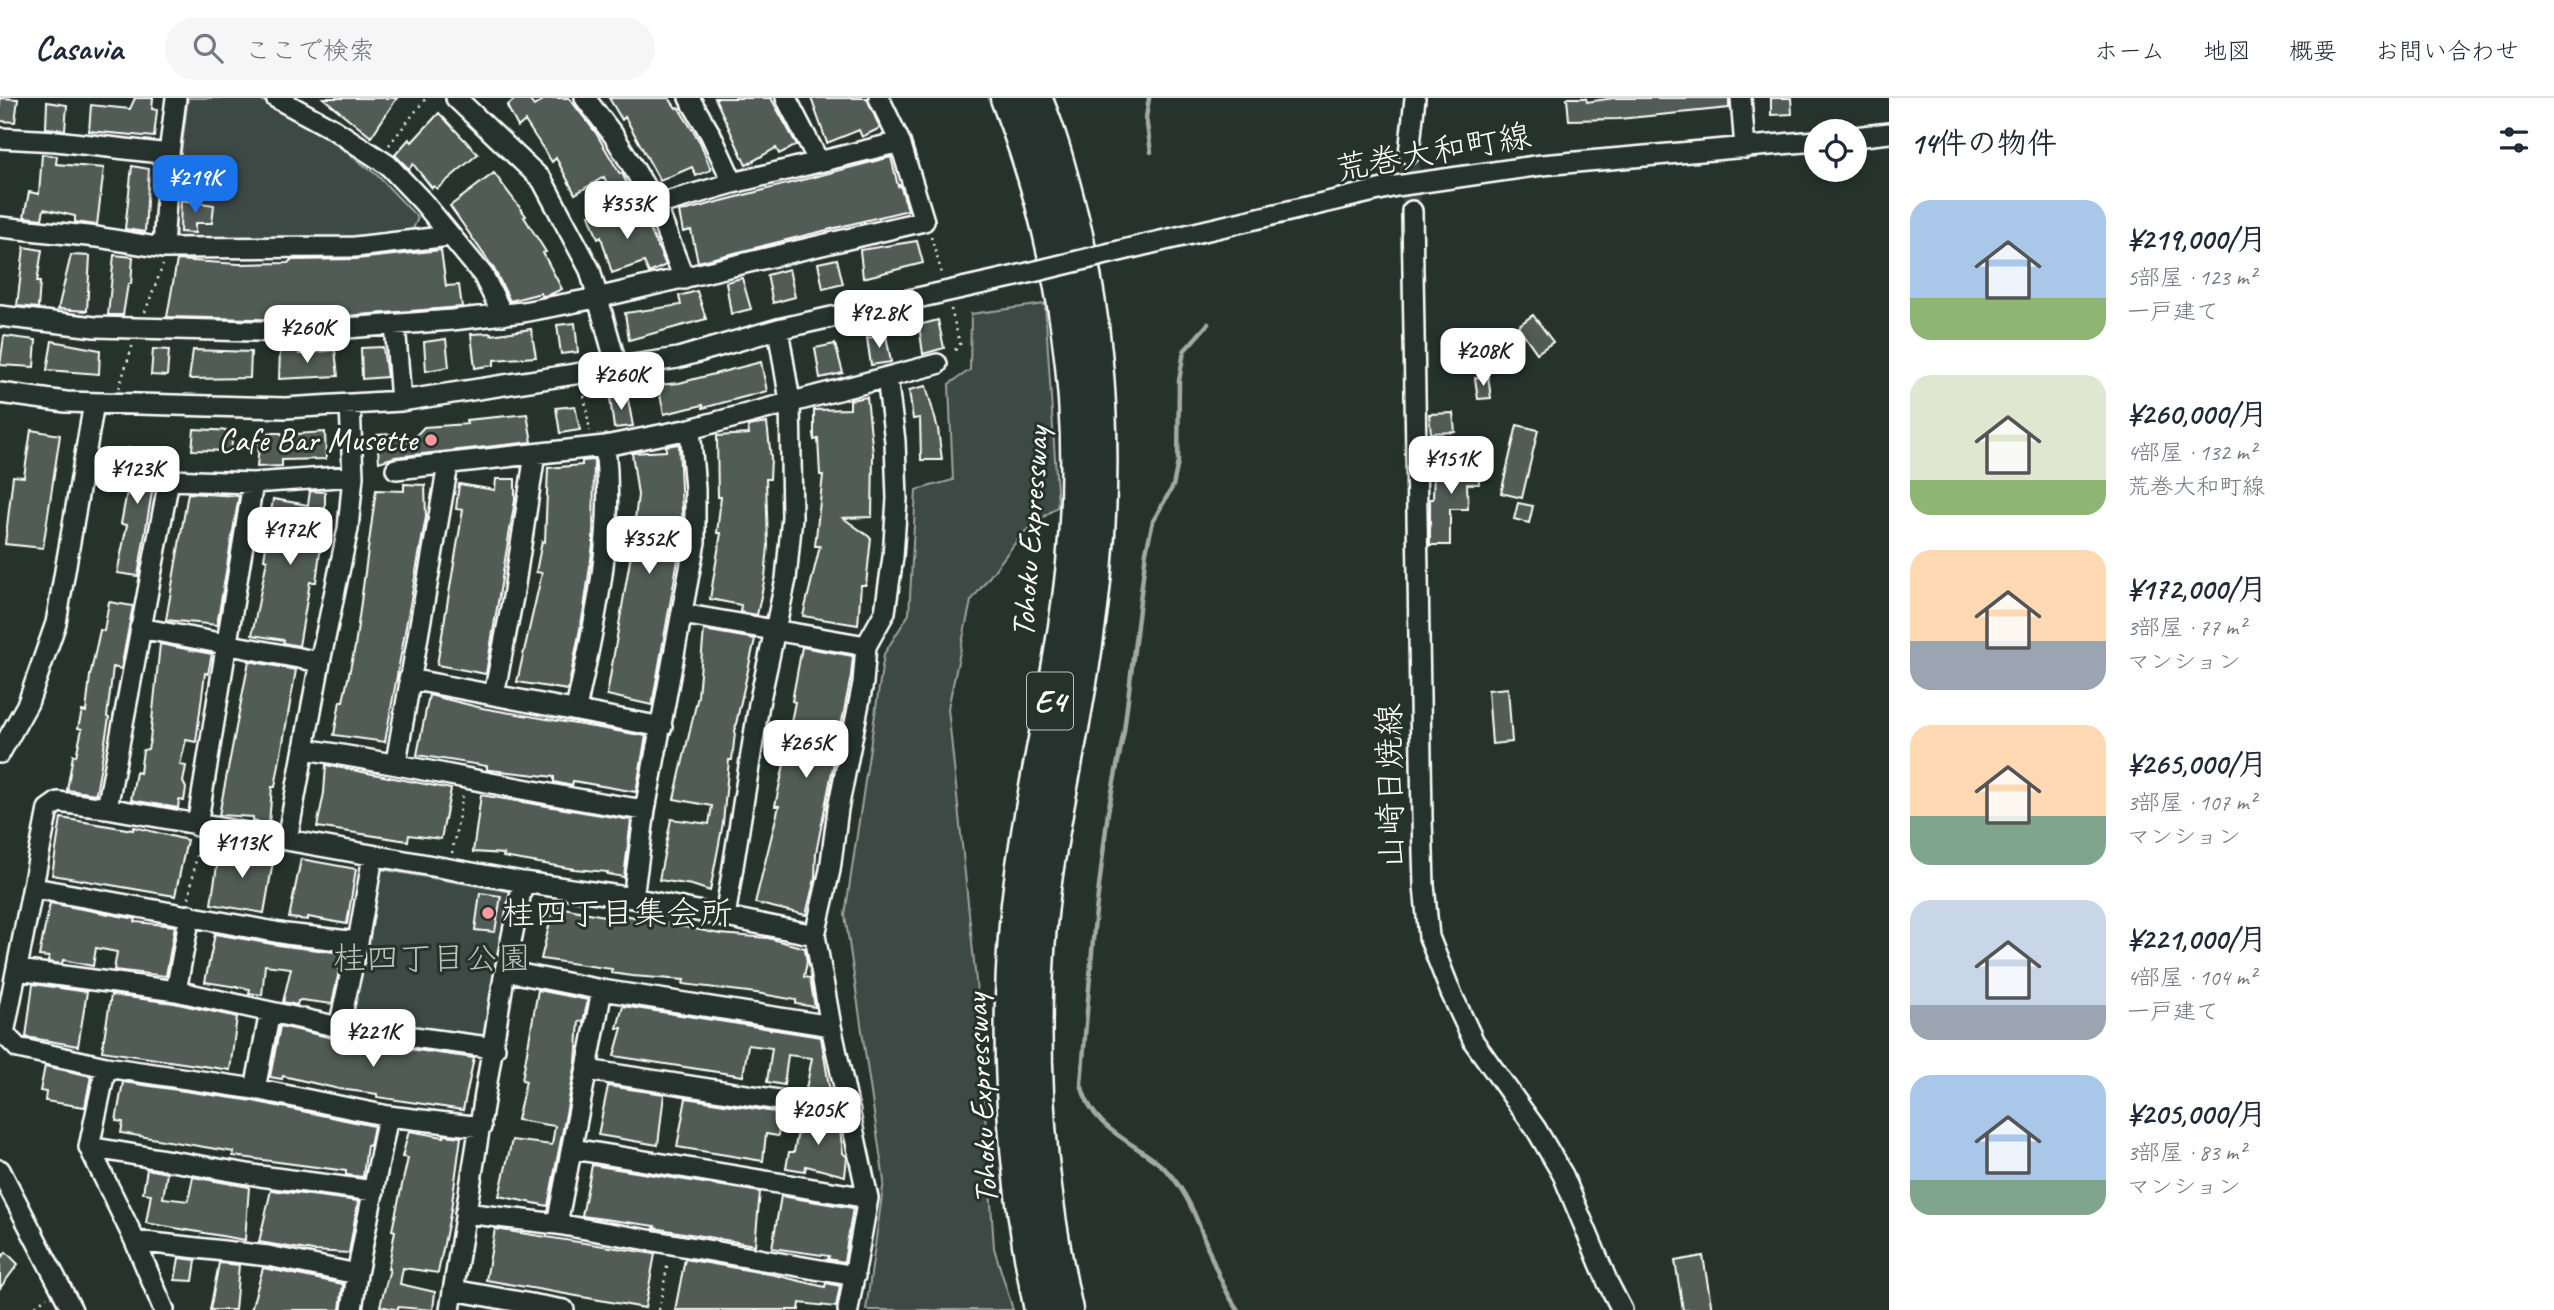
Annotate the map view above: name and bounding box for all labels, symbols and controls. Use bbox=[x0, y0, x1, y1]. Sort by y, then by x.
search box bbox=[165, 17, 655, 80]
text: Casavia bbox=[35, 27, 123, 69]
icon: search bbox=[189, 29, 227, 67]
text: ここで検索 bbox=[245, 34, 375, 67]
text: ホーム bbox=[2094, 36, 2165, 66]
text: 地図 bbox=[2203, 36, 2251, 66]
text: 概要 bbox=[2289, 36, 2337, 66]
text: お問い合わせ bbox=[2375, 36, 2519, 66]
street label: 荒巻大和町線 bbox=[1332, 114, 1534, 190]
map controls bbox=[1804, 119, 1867, 182]
button: locate bbox=[1804, 119, 1867, 182]
icon: filters bbox=[2495, 121, 2533, 159]
text: 14件の物件 bbox=[1910, 124, 2057, 162]
pin: ¥219K bbox=[146, 156, 244, 215]
text: ¥219K bbox=[169, 163, 221, 192]
pin: ¥353K bbox=[578, 181, 676, 241]
text: ¥353K bbox=[601, 189, 653, 218]
text: ¥219,000/月 bbox=[2127, 220, 2267, 258]
icon: home bbox=[1966, 228, 2050, 312]
text: 5部屋 · 123 m² bbox=[2127, 263, 2256, 292]
pin: ¥92.8K bbox=[822, 290, 936, 350]
text: 一戸建て bbox=[2127, 297, 2219, 326]
text: ¥92.8K bbox=[850, 298, 908, 327]
pin: ¥260K bbox=[258, 306, 356, 365]
text: ¥260K bbox=[280, 313, 334, 342]
pin: ¥208K bbox=[1434, 328, 1532, 388]
text: ¥208K bbox=[1456, 336, 1510, 365]
pin: ¥260K bbox=[572, 352, 670, 412]
text: ¥260K bbox=[594, 360, 648, 389]
text: ¥260,000/月 bbox=[2127, 395, 2268, 433]
icon: home bbox=[1966, 403, 2050, 487]
place label: Cafe Bar Musette bbox=[218, 419, 419, 461]
street label: Tohoku Expressway bbox=[1002, 423, 1058, 639]
marker: Cafe Bar Musette bbox=[423, 432, 439, 448]
pin: ¥151K bbox=[1402, 436, 1500, 496]
text: 4部屋 · 132 m² bbox=[2127, 438, 2256, 467]
text: ¥151K bbox=[1425, 444, 1477, 473]
pin: ¥123K bbox=[88, 446, 186, 506]
text: ¥123K bbox=[110, 454, 164, 483]
text: 荒巻大和町線 bbox=[2127, 472, 2265, 501]
pin: ¥172K bbox=[241, 508, 339, 567]
text: ¥172K bbox=[264, 515, 317, 544]
pin: ¥352K bbox=[600, 517, 698, 576]
text: ¥352K bbox=[623, 524, 675, 553]
text: ¥172,000/月 bbox=[2127, 570, 2267, 608]
icon: home bbox=[1966, 578, 2050, 662]
text: 3部屋 · 77 m² bbox=[2127, 613, 2245, 642]
text: マンション bbox=[2127, 647, 2241, 676]
road number: E4 bbox=[1027, 672, 1073, 730]
street label: 山崎日焼線 bbox=[1368, 703, 1412, 869]
pin: ¥265K bbox=[757, 720, 855, 780]
text: ¥265K bbox=[779, 728, 833, 757]
text: ¥265,000/月 bbox=[2127, 745, 2268, 783]
icon: home bbox=[1966, 753, 2050, 837]
text: 3部屋 · 107 m² bbox=[2127, 788, 2256, 817]
pin: ¥113K bbox=[193, 820, 291, 880]
text: マンション bbox=[2127, 822, 2241, 851]
text: ¥113K bbox=[215, 828, 269, 857]
place label: 桂四丁目集会所 bbox=[502, 892, 733, 934]
marker: 桂四丁目集会所 bbox=[480, 905, 496, 921]
text: ¥221,000/月 bbox=[2127, 920, 2267, 958]
icon: home bbox=[1966, 928, 2050, 1012]
park label: 桂四丁目公園 bbox=[333, 937, 531, 979]
text: 4部屋 · 104 m² bbox=[2127, 963, 2256, 992]
street label: Tohoku Expressway bbox=[954, 990, 1007, 1205]
text: 一戸建て bbox=[2127, 997, 2219, 1026]
pin: ¥221K bbox=[324, 1010, 422, 1069]
text: ¥221K bbox=[346, 1017, 400, 1046]
pin: ¥205K bbox=[769, 1088, 867, 1147]
text: ¥205K bbox=[792, 1095, 844, 1124]
text: ¥205,000/月 bbox=[2127, 1095, 2267, 1133]
icon: home bbox=[1966, 1103, 2050, 1187]
text: 3部屋 · 83 m² bbox=[2127, 1138, 2245, 1167]
text: マンション bbox=[2127, 1172, 2241, 1201]

